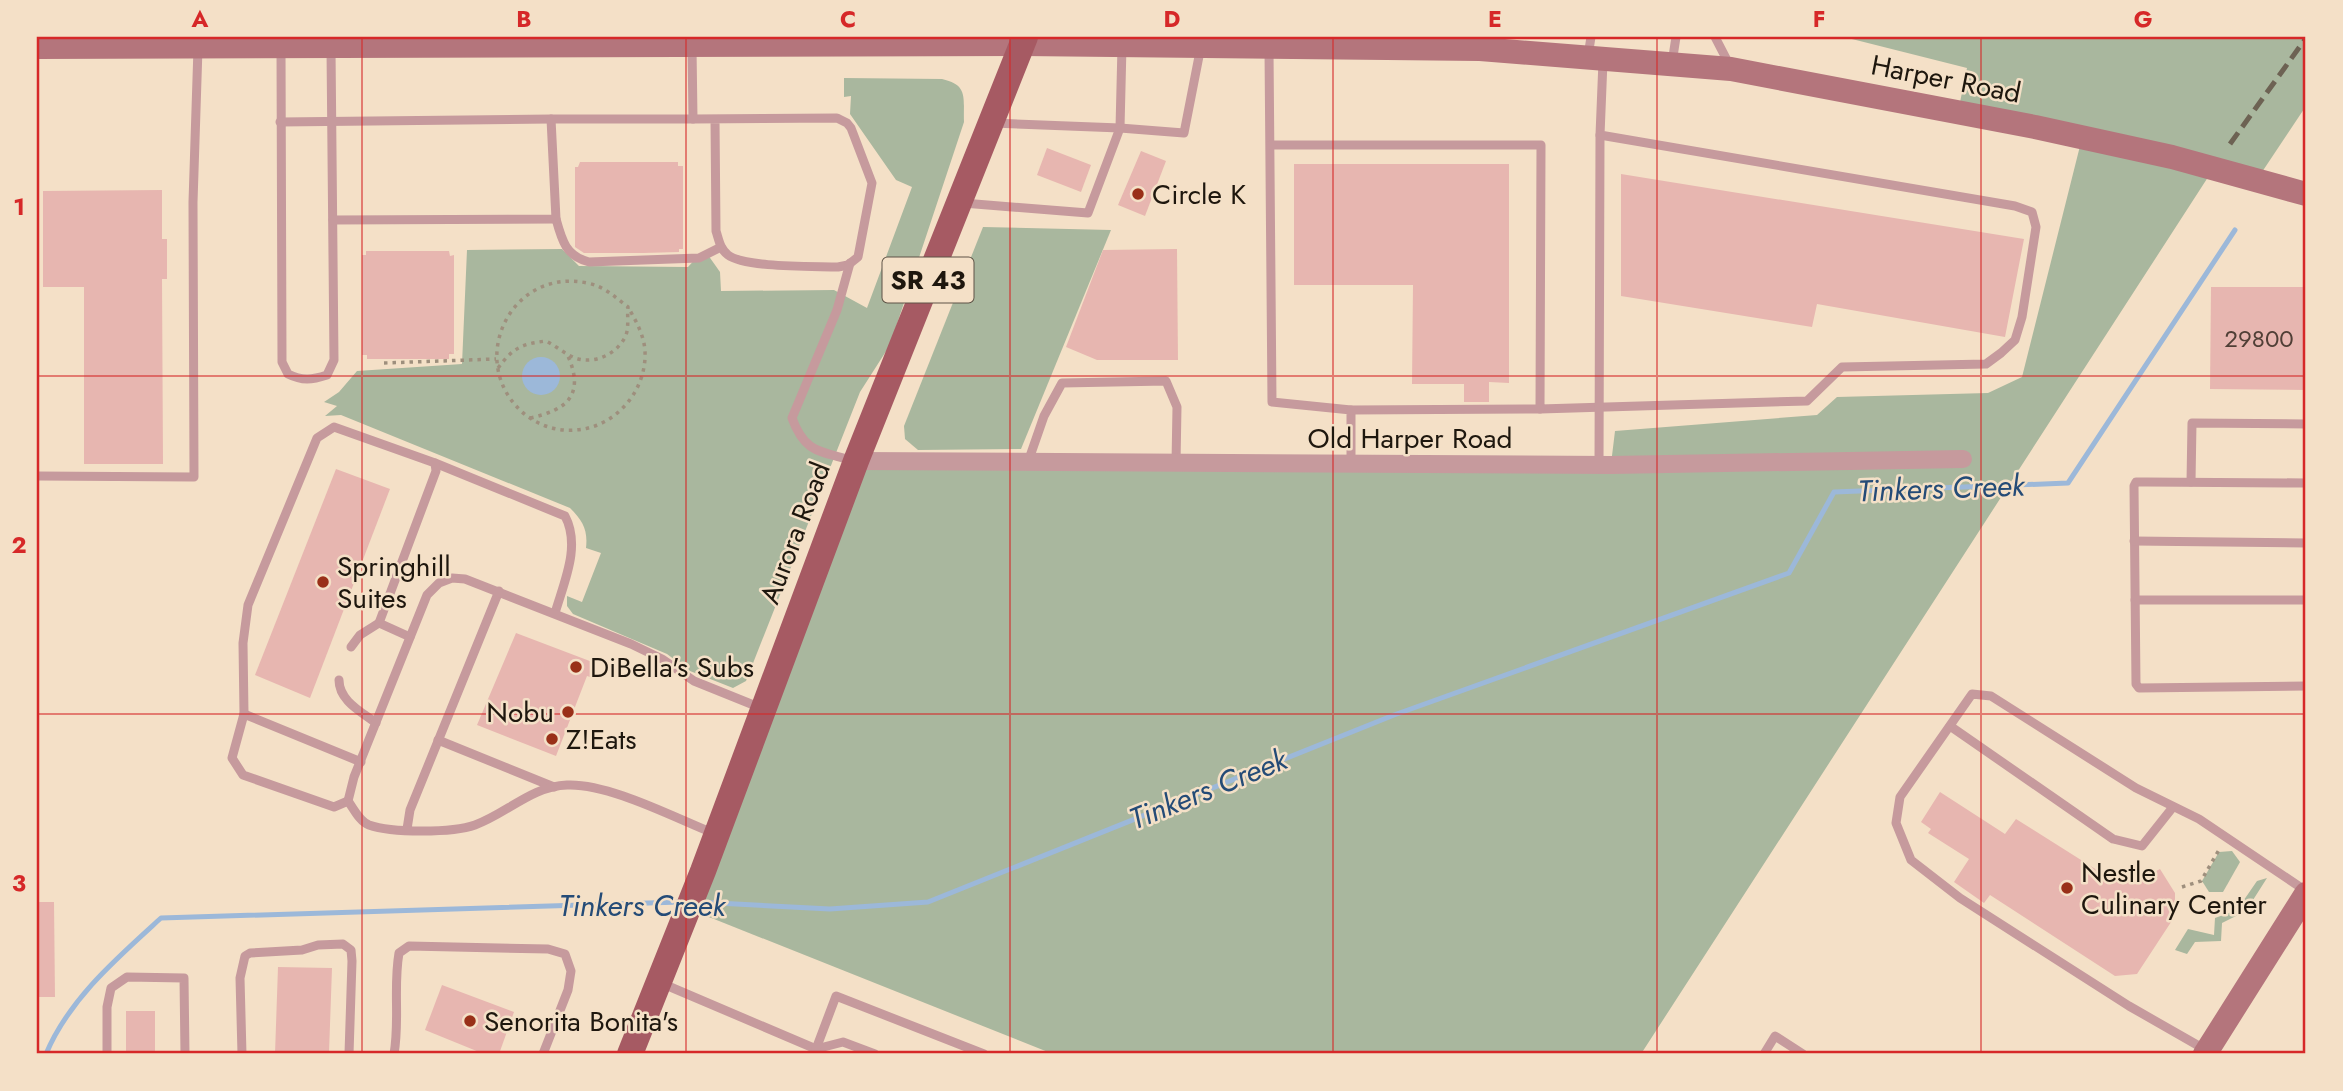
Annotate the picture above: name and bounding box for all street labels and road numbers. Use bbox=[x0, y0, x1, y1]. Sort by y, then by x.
street label: Harper Road bbox=[1868, 44, 2024, 114]
road number: SR 43 bbox=[883, 258, 974, 302]
street label: Old Harper Road bbox=[1308, 418, 1512, 459]
street label: Aurora Road bbox=[749, 456, 841, 610]

